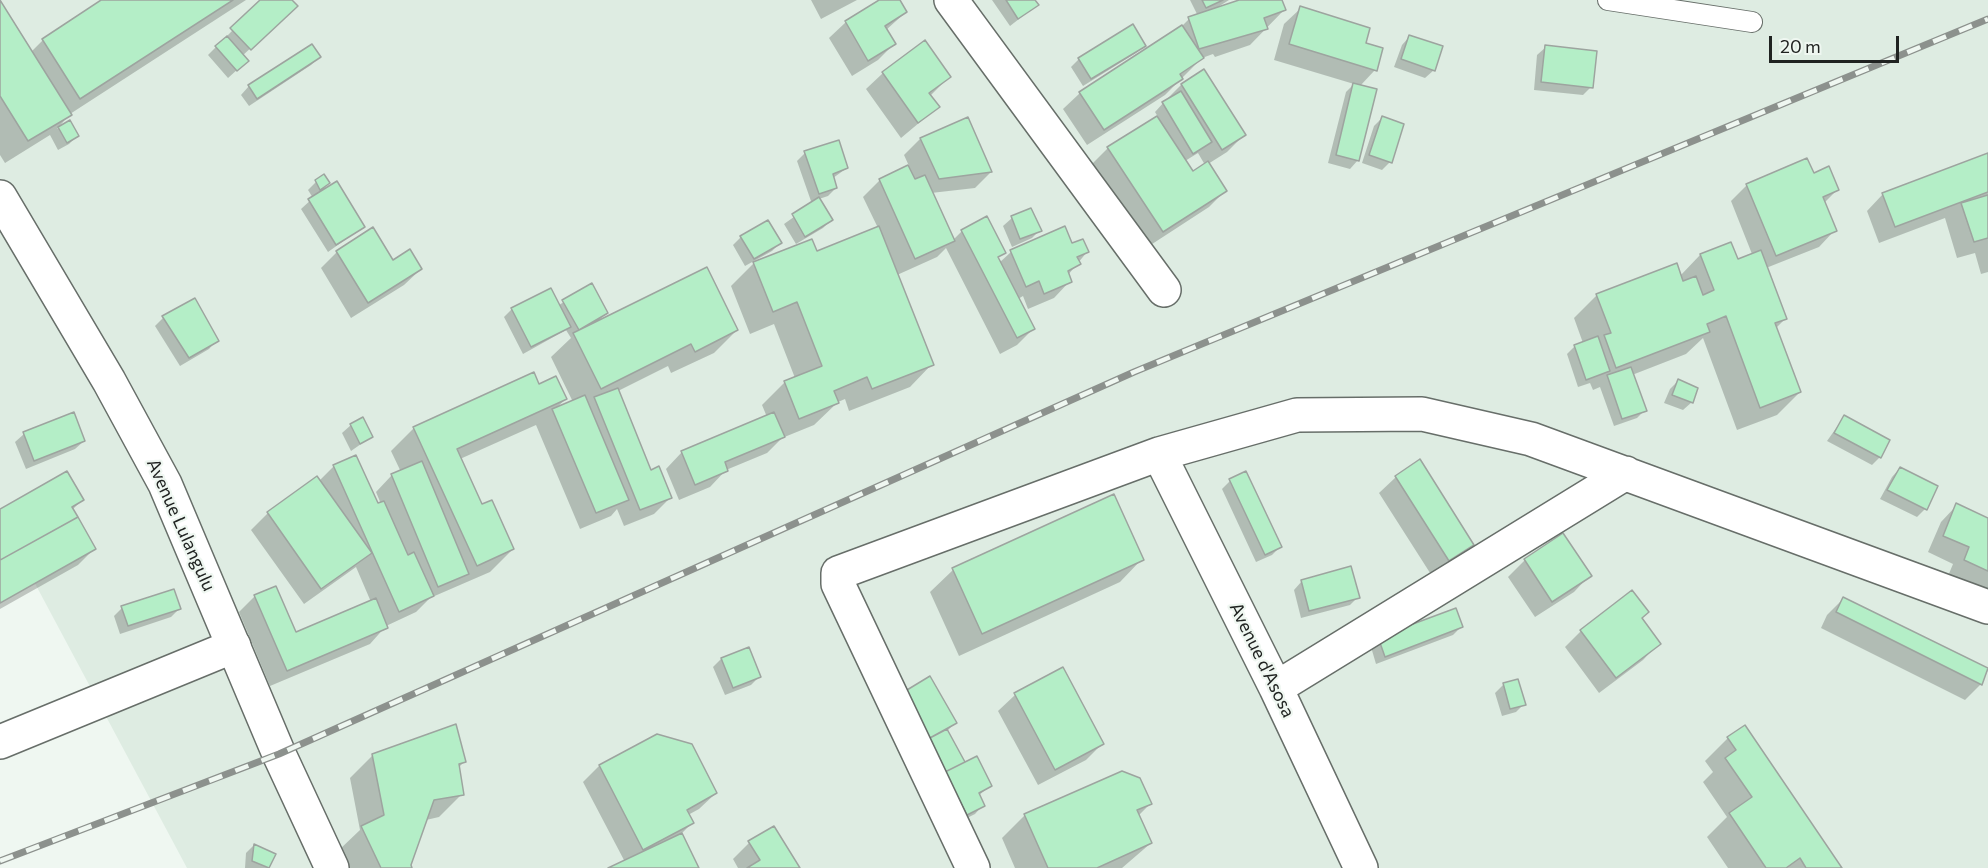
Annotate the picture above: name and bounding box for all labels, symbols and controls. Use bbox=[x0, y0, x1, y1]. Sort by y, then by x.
scale bar bbox=[1772, 24, 1902, 62]
text: 20 m bbox=[1780, 35, 1821, 57]
street label: Avenue Lulangulu bbox=[142, 455, 220, 595]
street label: Avenue d'Asosa bbox=[1225, 599, 1299, 721]

